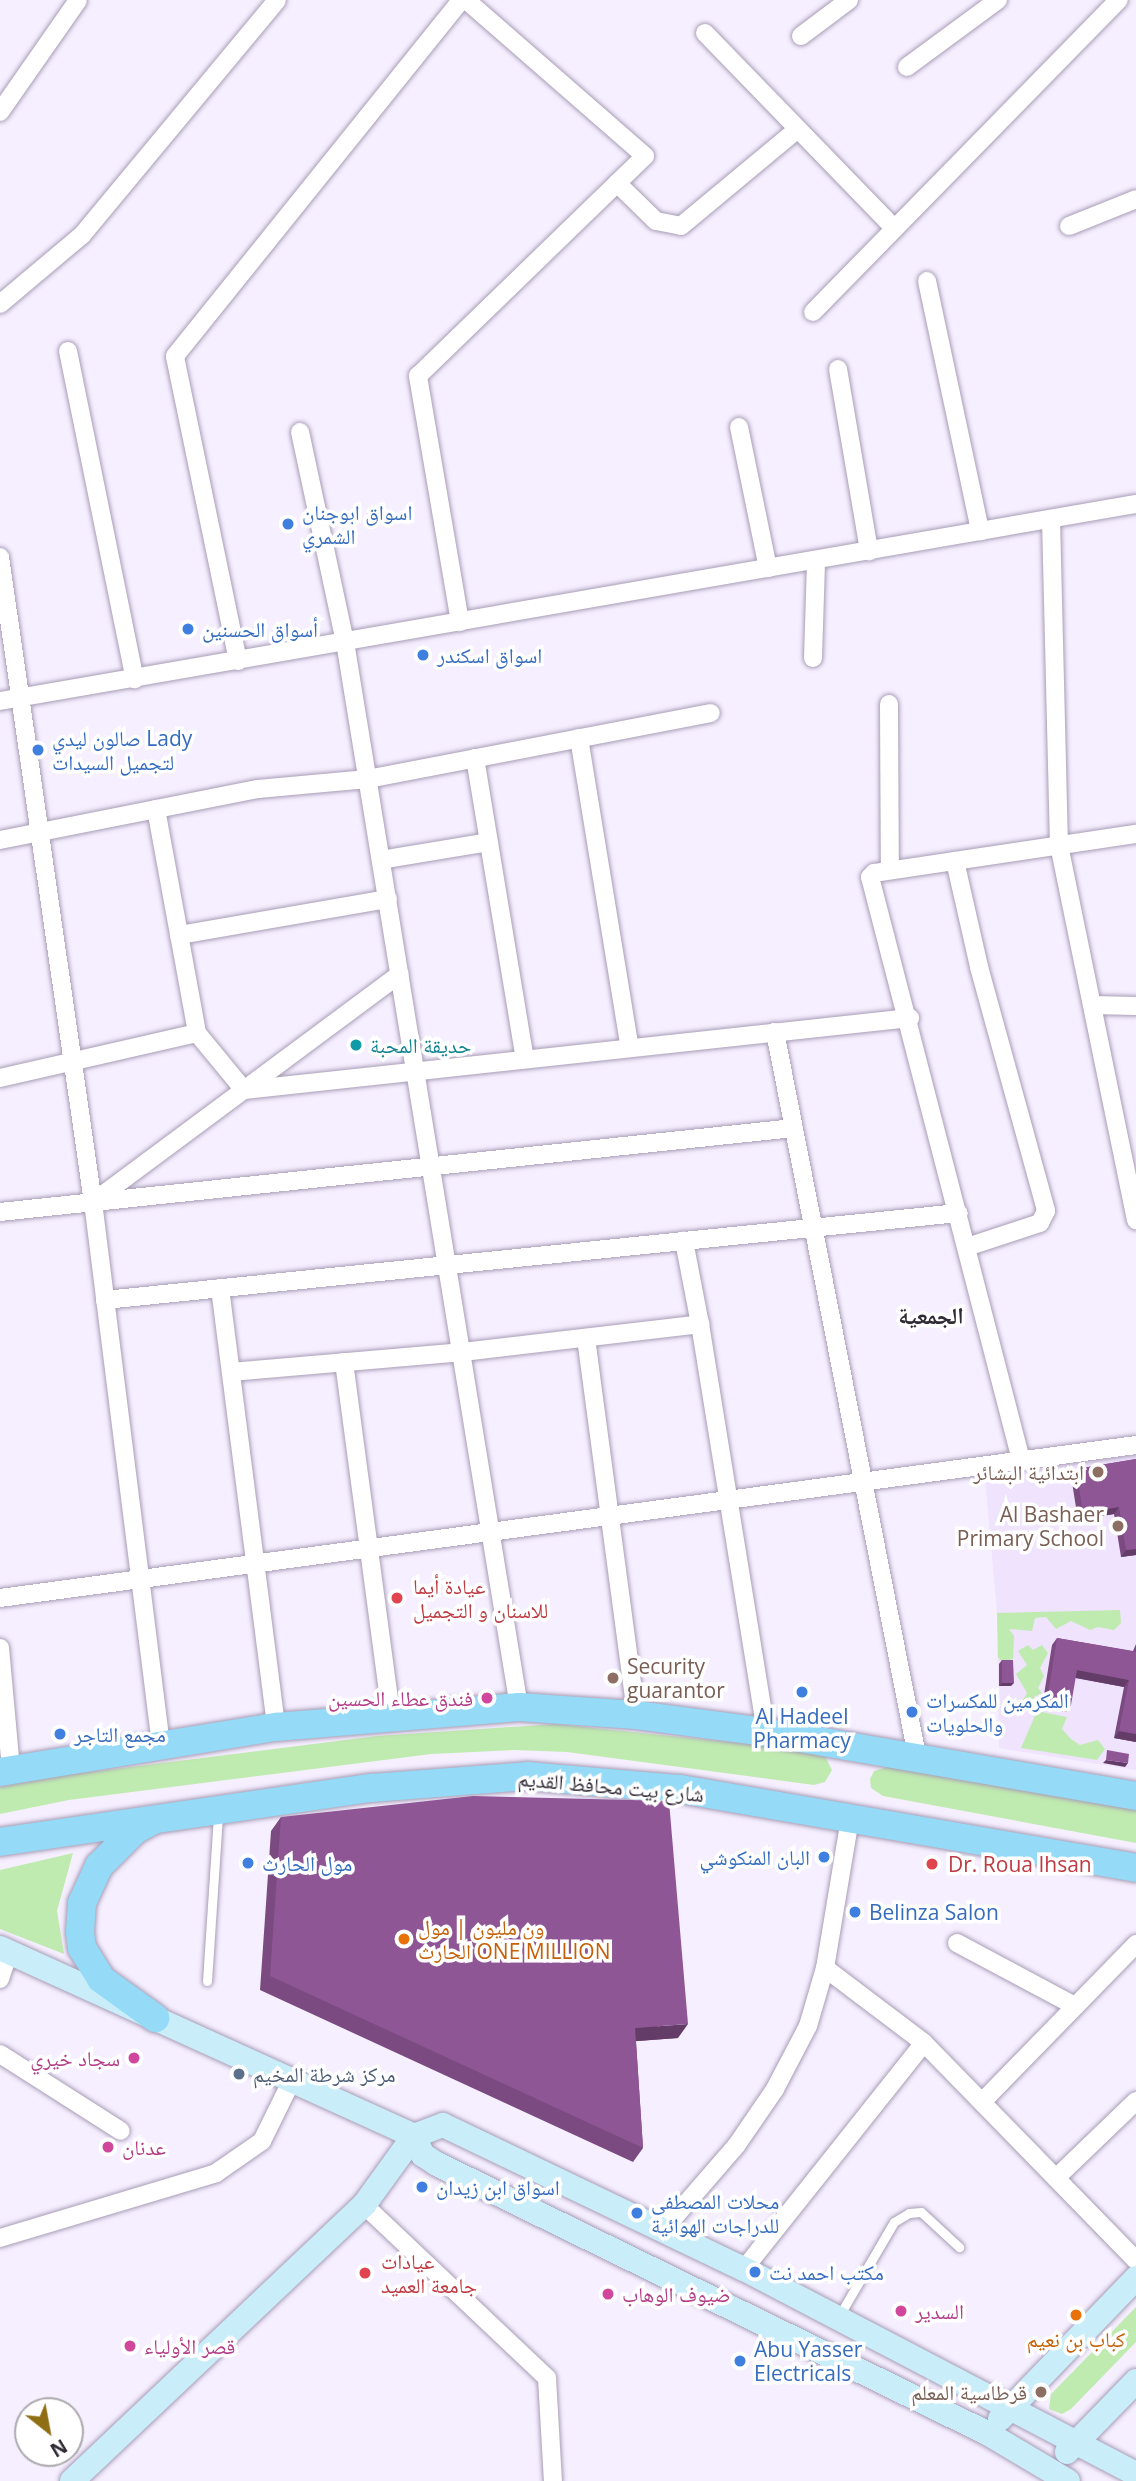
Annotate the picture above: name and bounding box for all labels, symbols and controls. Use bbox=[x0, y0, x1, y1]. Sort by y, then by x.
place label: اسواق ابوجنان الشمري bbox=[302, 499, 412, 549]
marker: اسواق ابوجنان الشمري bbox=[280, 516, 296, 532]
place label: أسواق الحسنين bbox=[202, 616, 318, 642]
marker: أسواق الحسنين bbox=[180, 621, 196, 637]
place label: اسواق اسكندر bbox=[437, 642, 542, 668]
marker: اسواق اسكندر bbox=[415, 647, 431, 663]
place label: صالون ليدي Lady لتجميل السيدات bbox=[52, 725, 192, 775]
marker: صالون ليدي Lady لتجميل السيدات bbox=[30, 742, 46, 758]
place label: حديقة المحبة bbox=[370, 1032, 471, 1058]
marker: حديقة المحبة bbox=[348, 1037, 364, 1053]
district label: الجمعية bbox=[898, 1301, 964, 1329]
place label: ابتدائية البشائر bbox=[973, 1459, 1084, 1485]
marker: ابتدائية البشائر bbox=[1090, 1464, 1106, 1480]
place label: Al Bashaer Primary School bbox=[957, 1501, 1104, 1551]
marker: Al Bashaer Primary School bbox=[1110, 1518, 1126, 1534]
place label: عيادة أيما للاسنان و التجميل bbox=[413, 1573, 548, 1623]
marker: عيادة أيما للاسنان و التجميل bbox=[387, 1588, 407, 1608]
place label: Security guarantor bbox=[627, 1653, 725, 1703]
marker: Security guarantor bbox=[605, 1670, 621, 1686]
marker: Al Hadeel Pharmacy bbox=[794, 1684, 810, 1700]
place label: فندق عطاء الحسين bbox=[328, 1685, 473, 1711]
place label: المكرمين للمكسرات والحلويات bbox=[926, 1687, 1069, 1737]
marker: فندق عطاء الحسين bbox=[479, 1690, 495, 1706]
place label: Al Hadeel Pharmacy bbox=[753, 1703, 851, 1753]
marker: المكرمين للمكسرات والحلويات bbox=[904, 1704, 920, 1720]
place label: مجمع التاجر bbox=[74, 1721, 166, 1747]
marker: مجمع التاجر bbox=[52, 1726, 68, 1742]
street label: شارع بيت محافظ القديم bbox=[517, 1765, 705, 1807]
place label: البان المنكوشي bbox=[699, 1844, 810, 1870]
marker: البان المنكوشي bbox=[816, 1849, 832, 1865]
place label: مول الحارث bbox=[262, 1850, 352, 1876]
place label: Dr. Roua Ihsan bbox=[948, 1851, 1092, 1877]
marker: Dr. Roua Ihsan bbox=[922, 1854, 942, 1874]
marker: مول الحارث bbox=[240, 1855, 256, 1871]
place label: Belinza Salon bbox=[869, 1899, 999, 1925]
marker: Belinza Salon bbox=[847, 1904, 863, 1920]
place label: ون مليون | مول الحارث ONE MILLION bbox=[418, 1914, 610, 1964]
marker: ون مليون | مول الحارث ONE MILLION bbox=[396, 1931, 412, 1947]
place label: سجاد خيري bbox=[30, 2045, 120, 2071]
marker: سجاد خيري bbox=[126, 2050, 142, 2066]
place label: مركز شرطة المخيم bbox=[253, 2061, 396, 2087]
marker: مركز شرطة المخيم bbox=[231, 2066, 247, 2082]
place label: عدنان bbox=[122, 2134, 166, 2160]
marker: عدنان bbox=[100, 2139, 116, 2155]
place label: اسواق ابن زيدان bbox=[436, 2174, 560, 2200]
marker: اسواق ابن زيدان bbox=[414, 2179, 430, 2195]
place label: محلات المصطفى للدراجات الهوائية bbox=[651, 2188, 779, 2238]
marker: محلات المصطفى للدراجات الهوائية bbox=[629, 2205, 645, 2221]
place label: عيادات جامعة العميد bbox=[381, 2248, 477, 2298]
place label: مكتب احمد نت bbox=[769, 2259, 884, 2285]
marker: عيادات جامعة العميد bbox=[355, 2263, 375, 2283]
marker: مكتب احمد نت bbox=[747, 2264, 763, 2280]
place label: ضيوف الوهاب bbox=[622, 2281, 731, 2307]
marker: ضيوف الوهاب bbox=[600, 2286, 616, 2302]
place label: السدير bbox=[915, 2298, 964, 2324]
marker: السدير bbox=[893, 2303, 909, 2319]
marker: كباب بن نعيم bbox=[1068, 2307, 1084, 2323]
place label: كباب بن نعيم bbox=[1027, 2326, 1125, 2352]
place label: قصر الأولياء bbox=[144, 2333, 235, 2359]
place label: Abu Yasser Electricals bbox=[754, 2336, 862, 2386]
marker: قصر الأولياء bbox=[122, 2338, 138, 2354]
marker: Abu Yasser Electricals bbox=[732, 2353, 748, 2369]
place label: قرطاسية المعلم bbox=[911, 2379, 1027, 2405]
marker: قرطاسية المعلم bbox=[1033, 2384, 1049, 2400]
north arrow bbox=[14, 2397, 84, 2467]
text: N bbox=[45, 2433, 72, 2463]

